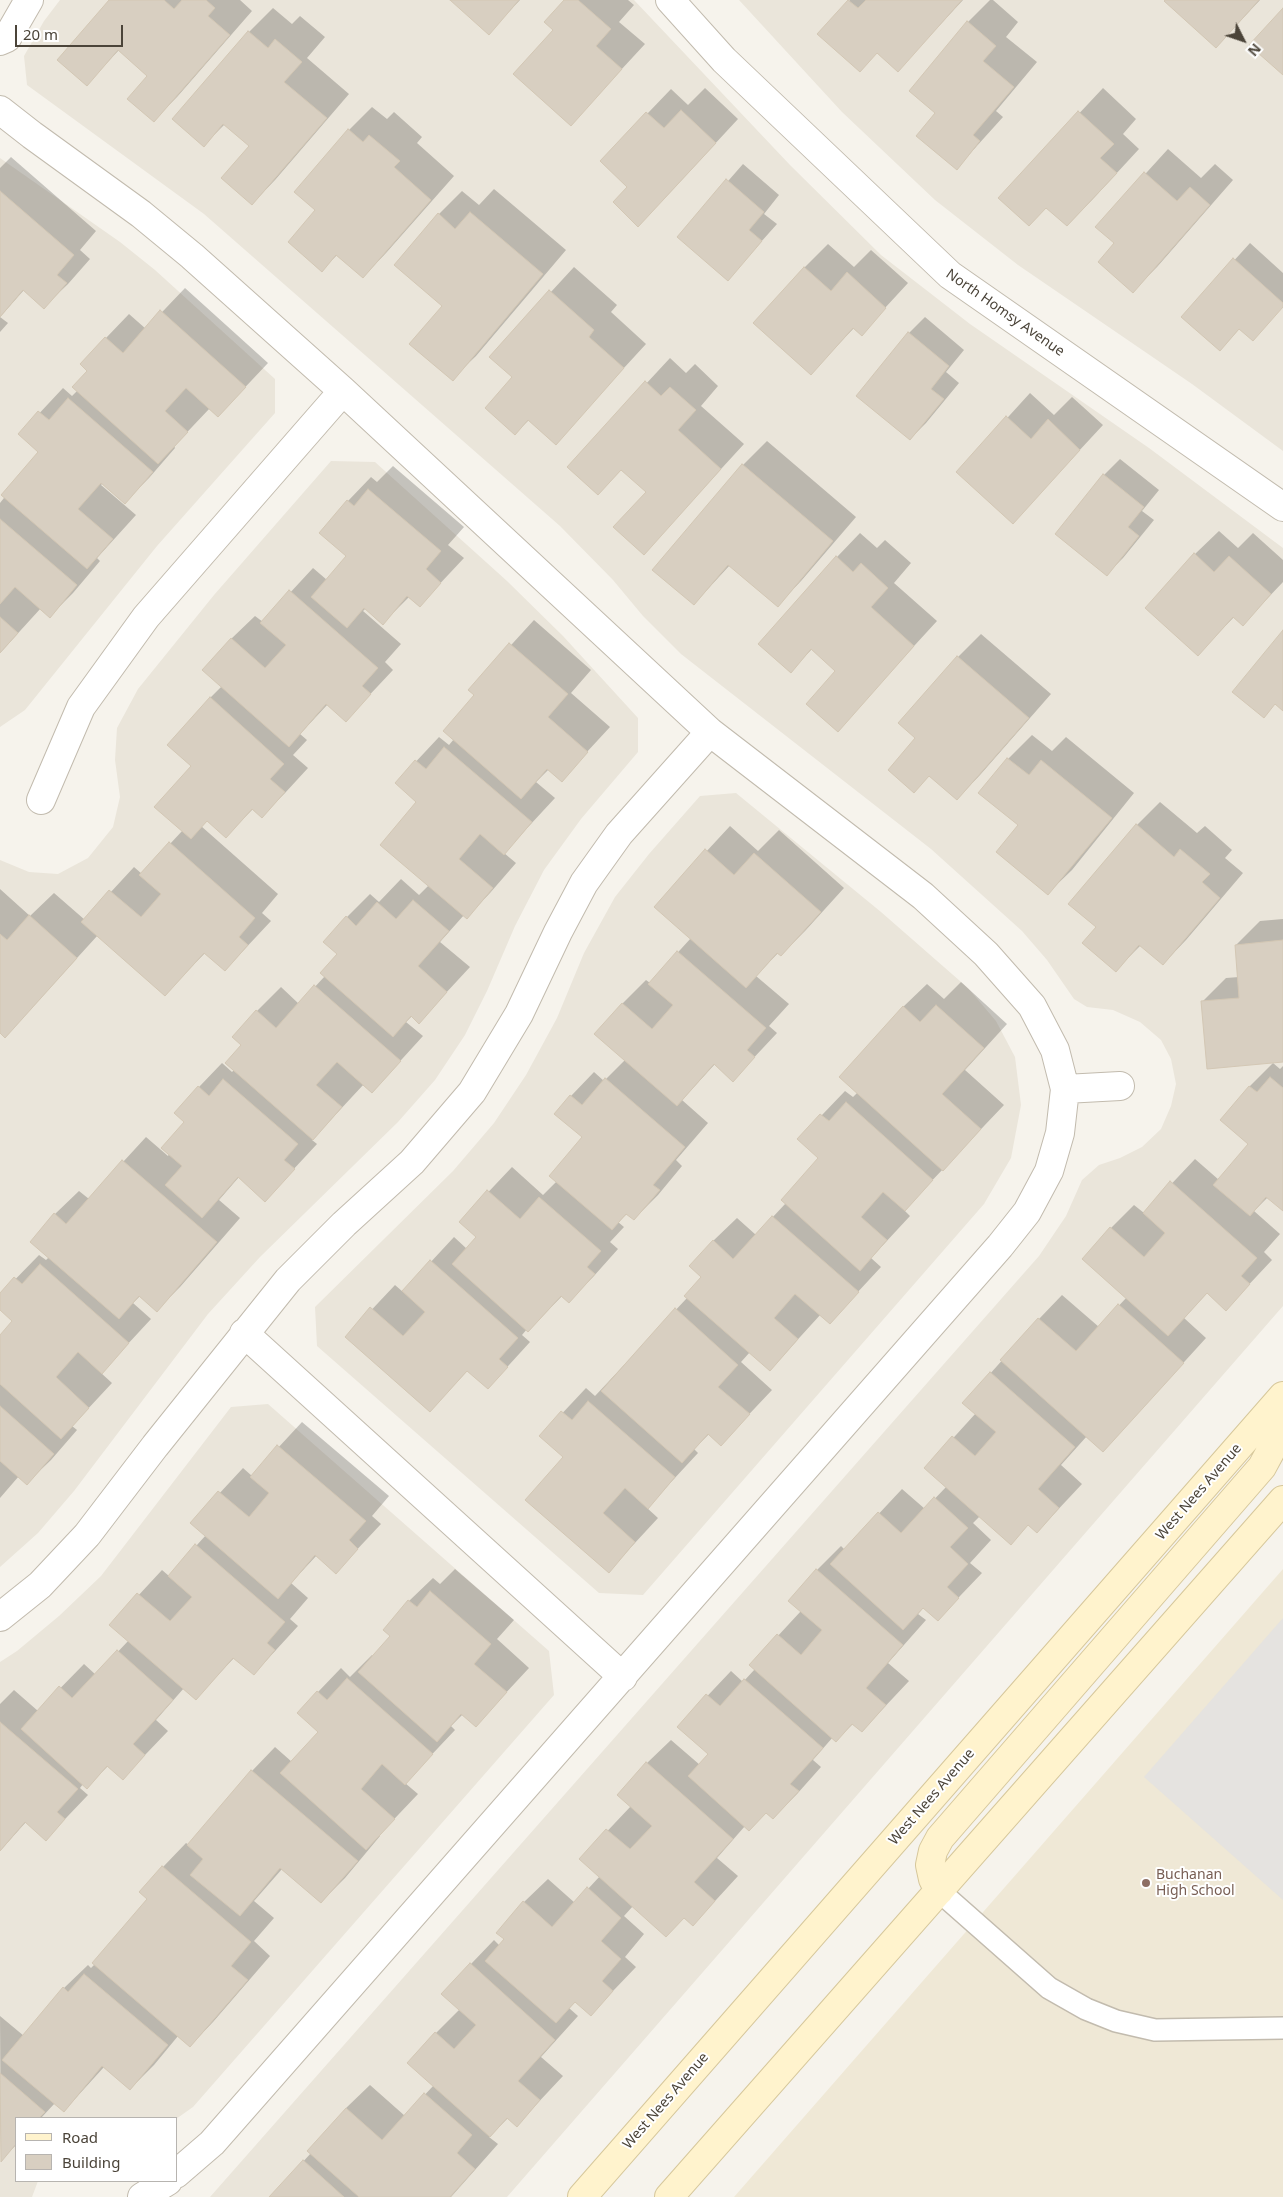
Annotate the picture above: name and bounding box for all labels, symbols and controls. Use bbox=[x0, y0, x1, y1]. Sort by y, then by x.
scale bar bbox=[18, 15, 125, 47]
north arrow bbox=[1218, 15, 1268, 65]
text: 20 m bbox=[23, 24, 58, 44]
text: N bbox=[1244, 40, 1266, 61]
street label: North Homsy Avenue bbox=[943, 266, 1067, 360]
street label: West Nees Avenue bbox=[1153, 1440, 1245, 1544]
street label: West Nees Avenue bbox=[886, 1745, 978, 1849]
place label: Buchanan High School bbox=[1156, 1867, 1234, 1900]
marker: Buchanan High School bbox=[1140, 1877, 1152, 1889]
street label: West Nees Avenue bbox=[620, 2049, 712, 2153]
legend bbox=[15, 2117, 178, 2182]
text: Road bbox=[62, 2127, 98, 2147]
text: Building bbox=[62, 2152, 120, 2172]

